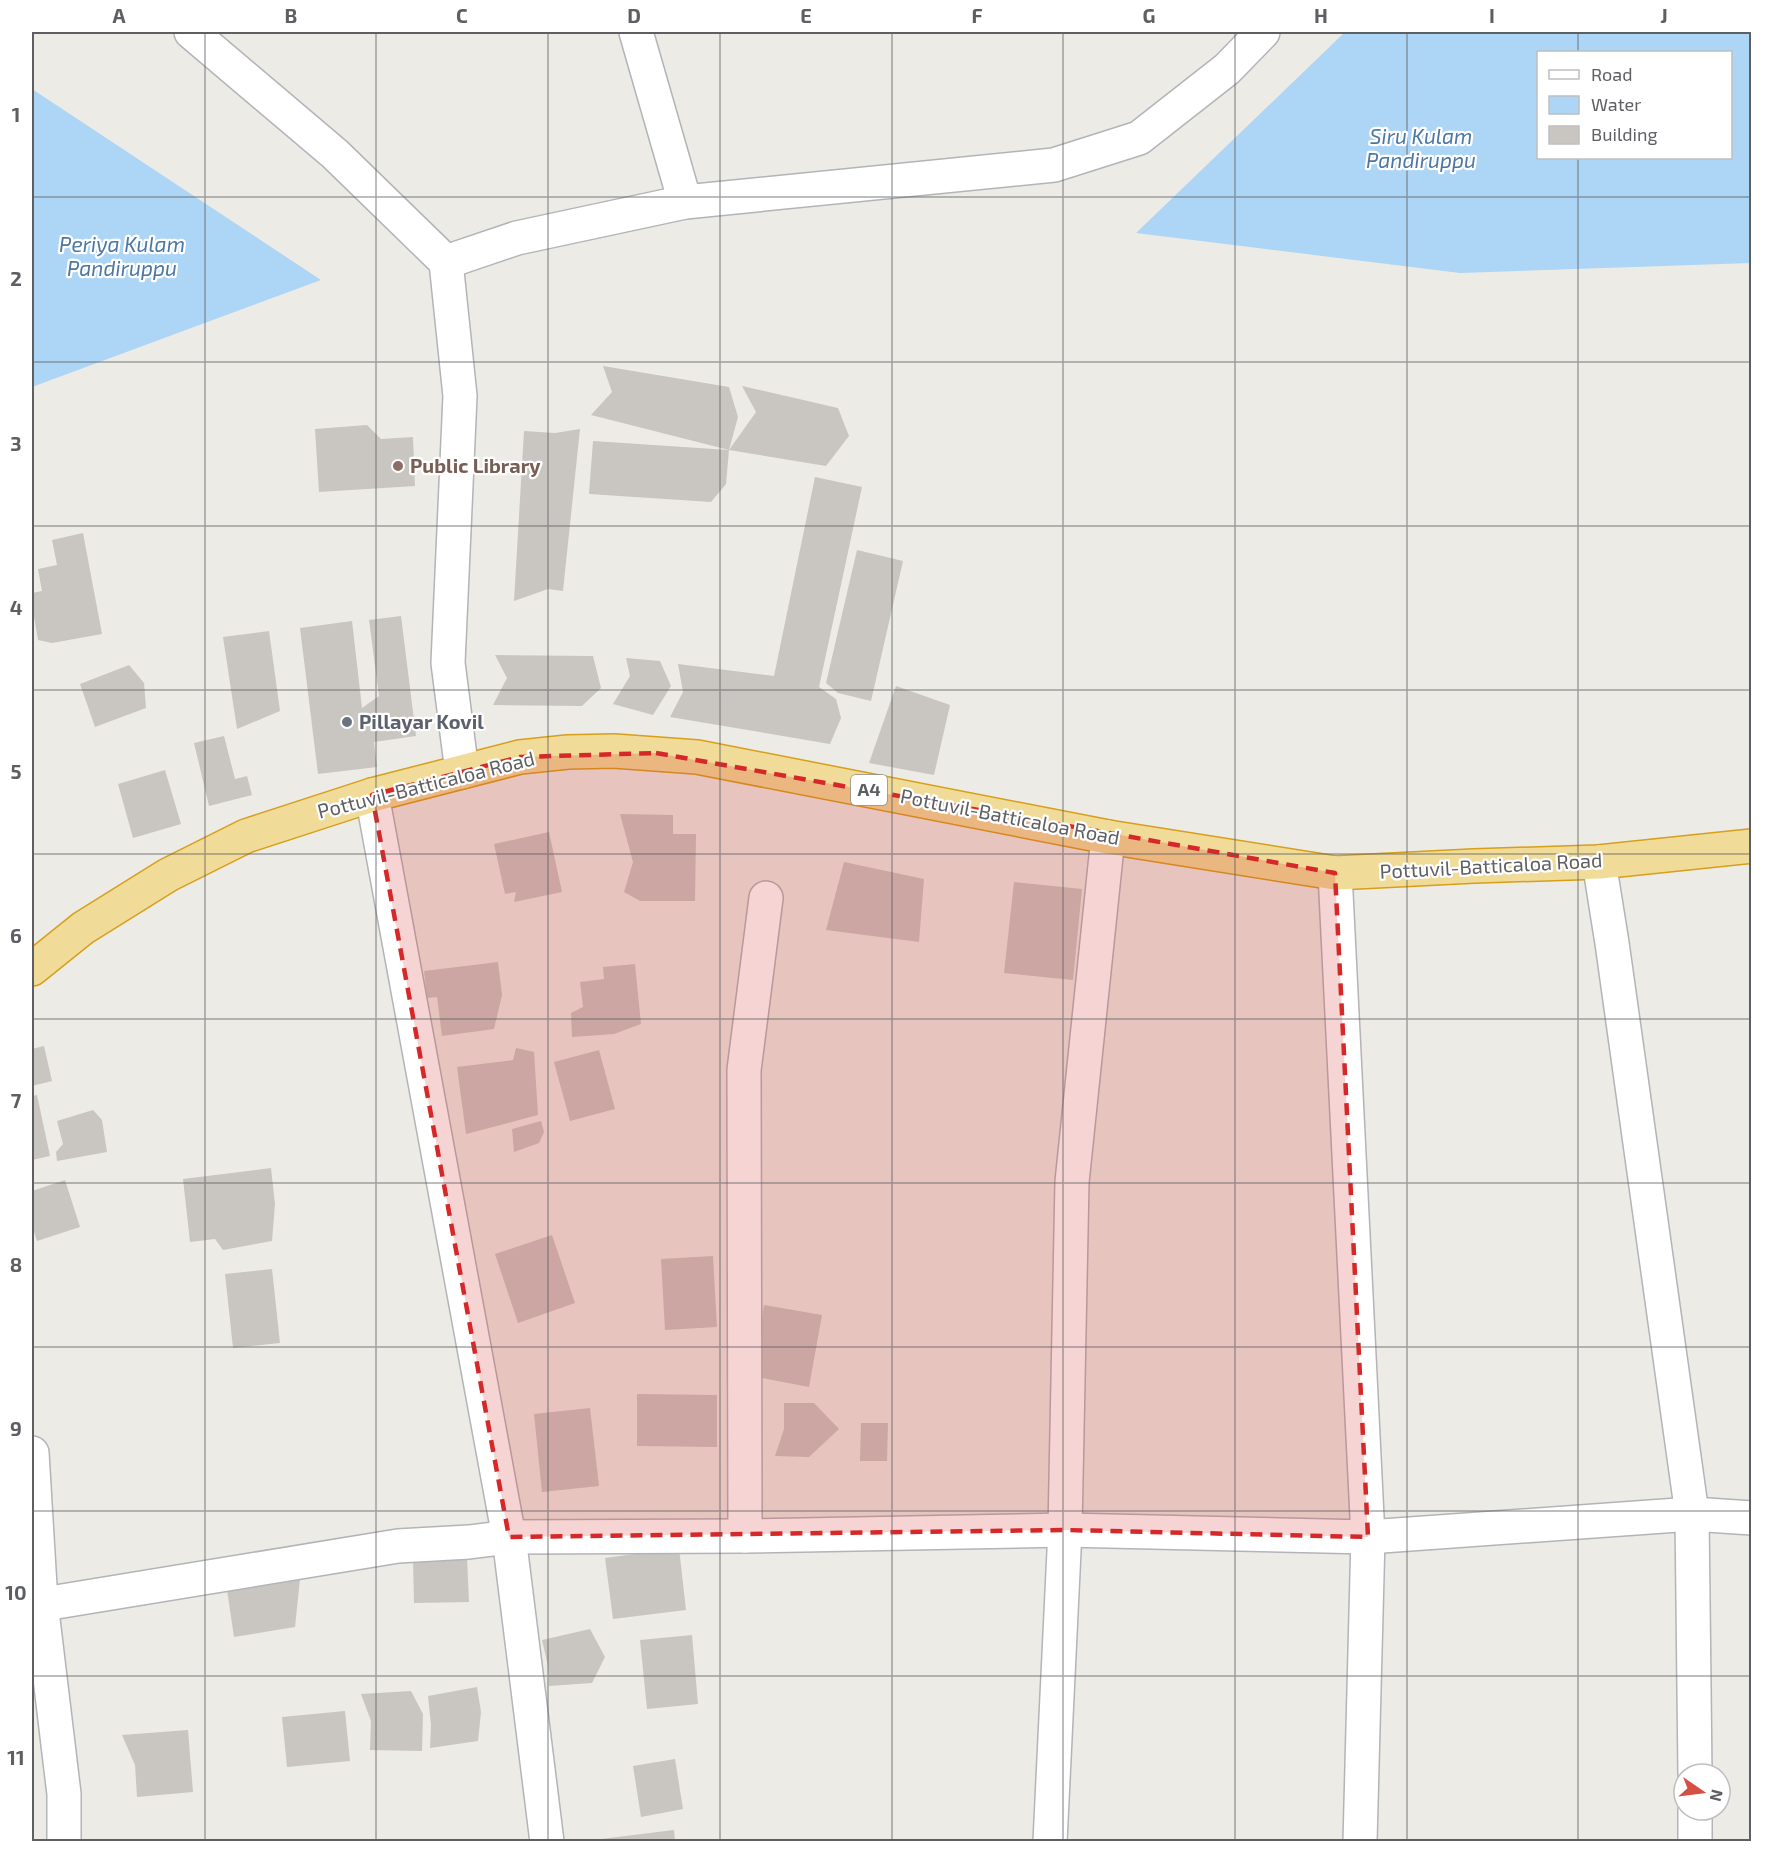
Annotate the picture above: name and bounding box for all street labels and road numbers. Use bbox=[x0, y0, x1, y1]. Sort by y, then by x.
street label: Pottuvil-Batticaloa Road bbox=[315, 745, 537, 823]
road number: A4 bbox=[851, 775, 887, 805]
street label: Pottuvil-Batticaloa Road bbox=[898, 783, 1122, 849]
street label: Pottuvil-Batticaloa Road bbox=[1379, 847, 1603, 883]

